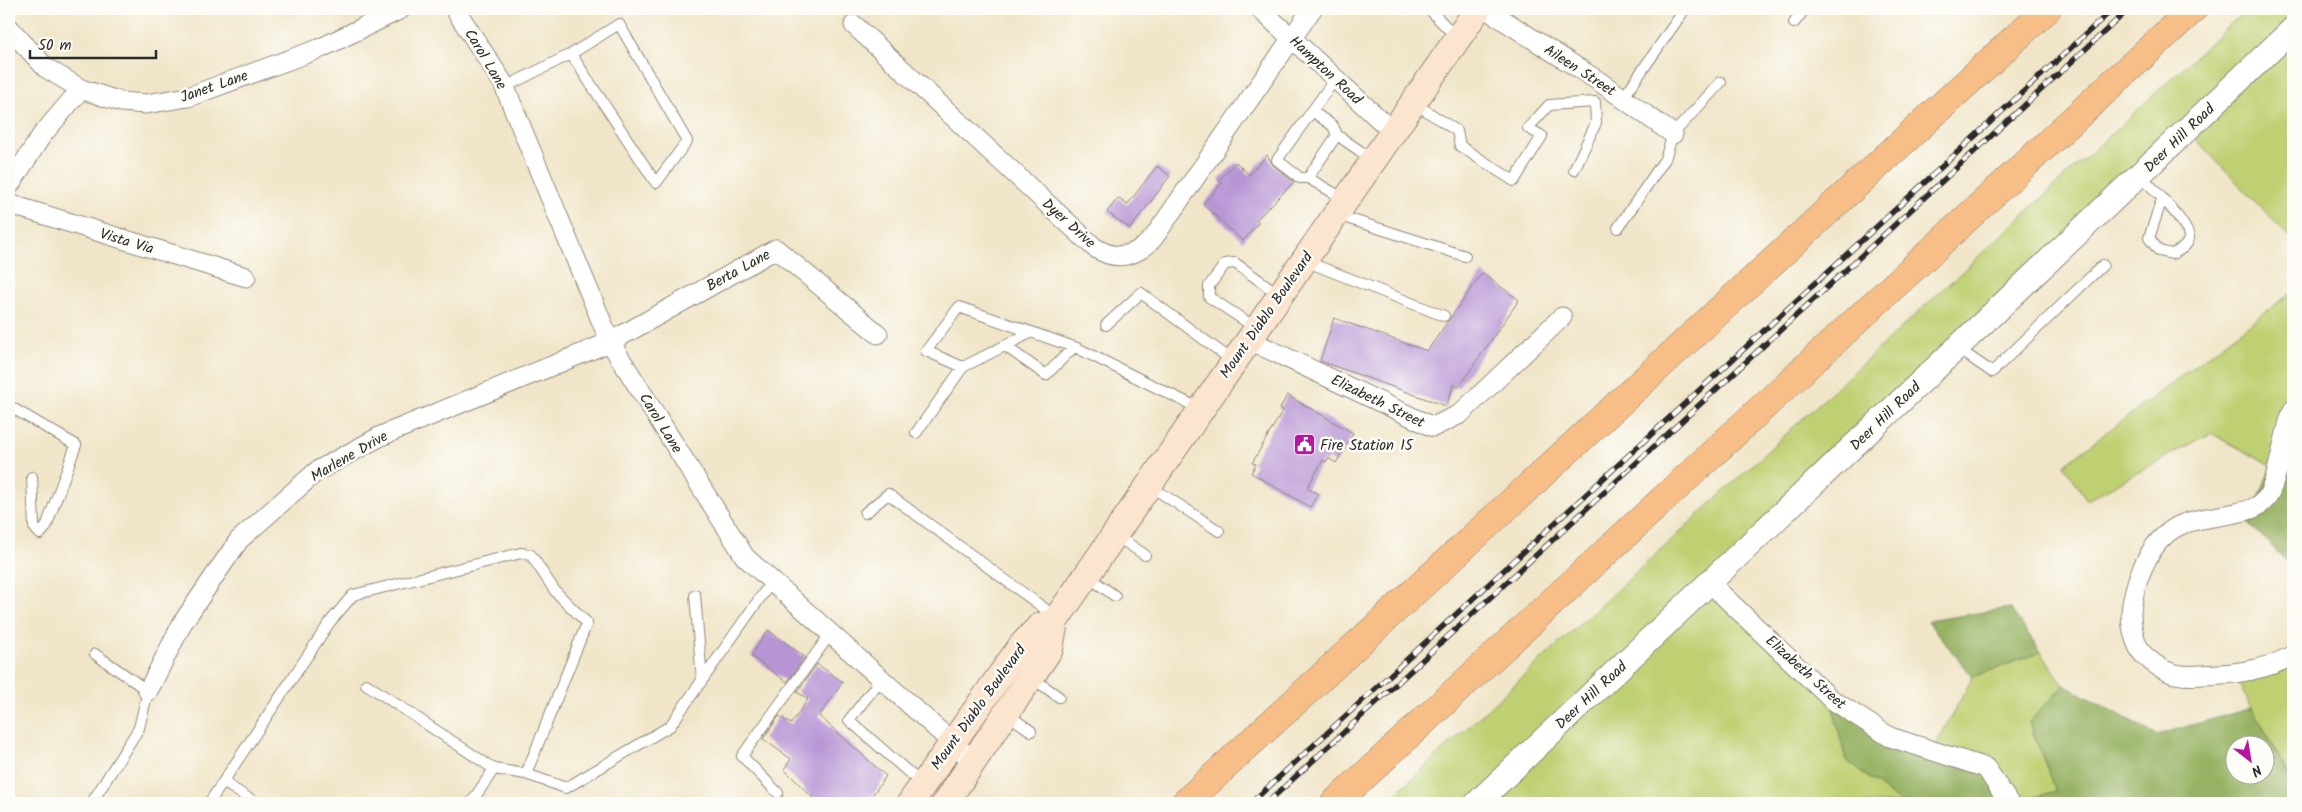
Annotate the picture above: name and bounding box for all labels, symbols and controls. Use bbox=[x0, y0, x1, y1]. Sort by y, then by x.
street label: Carol Lane bbox=[457, 24, 513, 95]
scale bar bbox=[30, 28, 156, 60]
street label: Hampton Road bbox=[1283, 30, 1368, 112]
text: 50 m bbox=[38, 34, 72, 58]
street label: Aileen Street bbox=[1539, 38, 1621, 103]
street label: Janet Lane bbox=[177, 64, 252, 110]
street label: Deer Hill Road bbox=[2139, 98, 2221, 179]
street label: Dyer Drive bbox=[1036, 193, 1101, 255]
street label: Vista Via bbox=[97, 222, 157, 262]
street label: Berta Lane bbox=[702, 243, 775, 298]
street label: Mount Diablo Boulevard bbox=[1214, 247, 1320, 384]
street label: Elizabeth Street bbox=[1326, 369, 1429, 435]
street label: Deer Hill Road bbox=[1845, 376, 1927, 457]
street label: Carol Lane bbox=[632, 389, 688, 459]
street label: Marlene Drive bbox=[306, 425, 393, 489]
public building icon: Fire Station 15 bbox=[1292, 433, 1316, 457]
place label: Fire Station 15 bbox=[1320, 434, 1414, 458]
street label: Elizabeth Street bbox=[1759, 630, 1851, 716]
street label: Mount Diablo Boulevard bbox=[925, 639, 1033, 775]
street label: Deer Hill Road bbox=[1550, 656, 1634, 736]
north arrow bbox=[2224, 734, 2274, 784]
text: N bbox=[2247, 759, 2266, 782]

